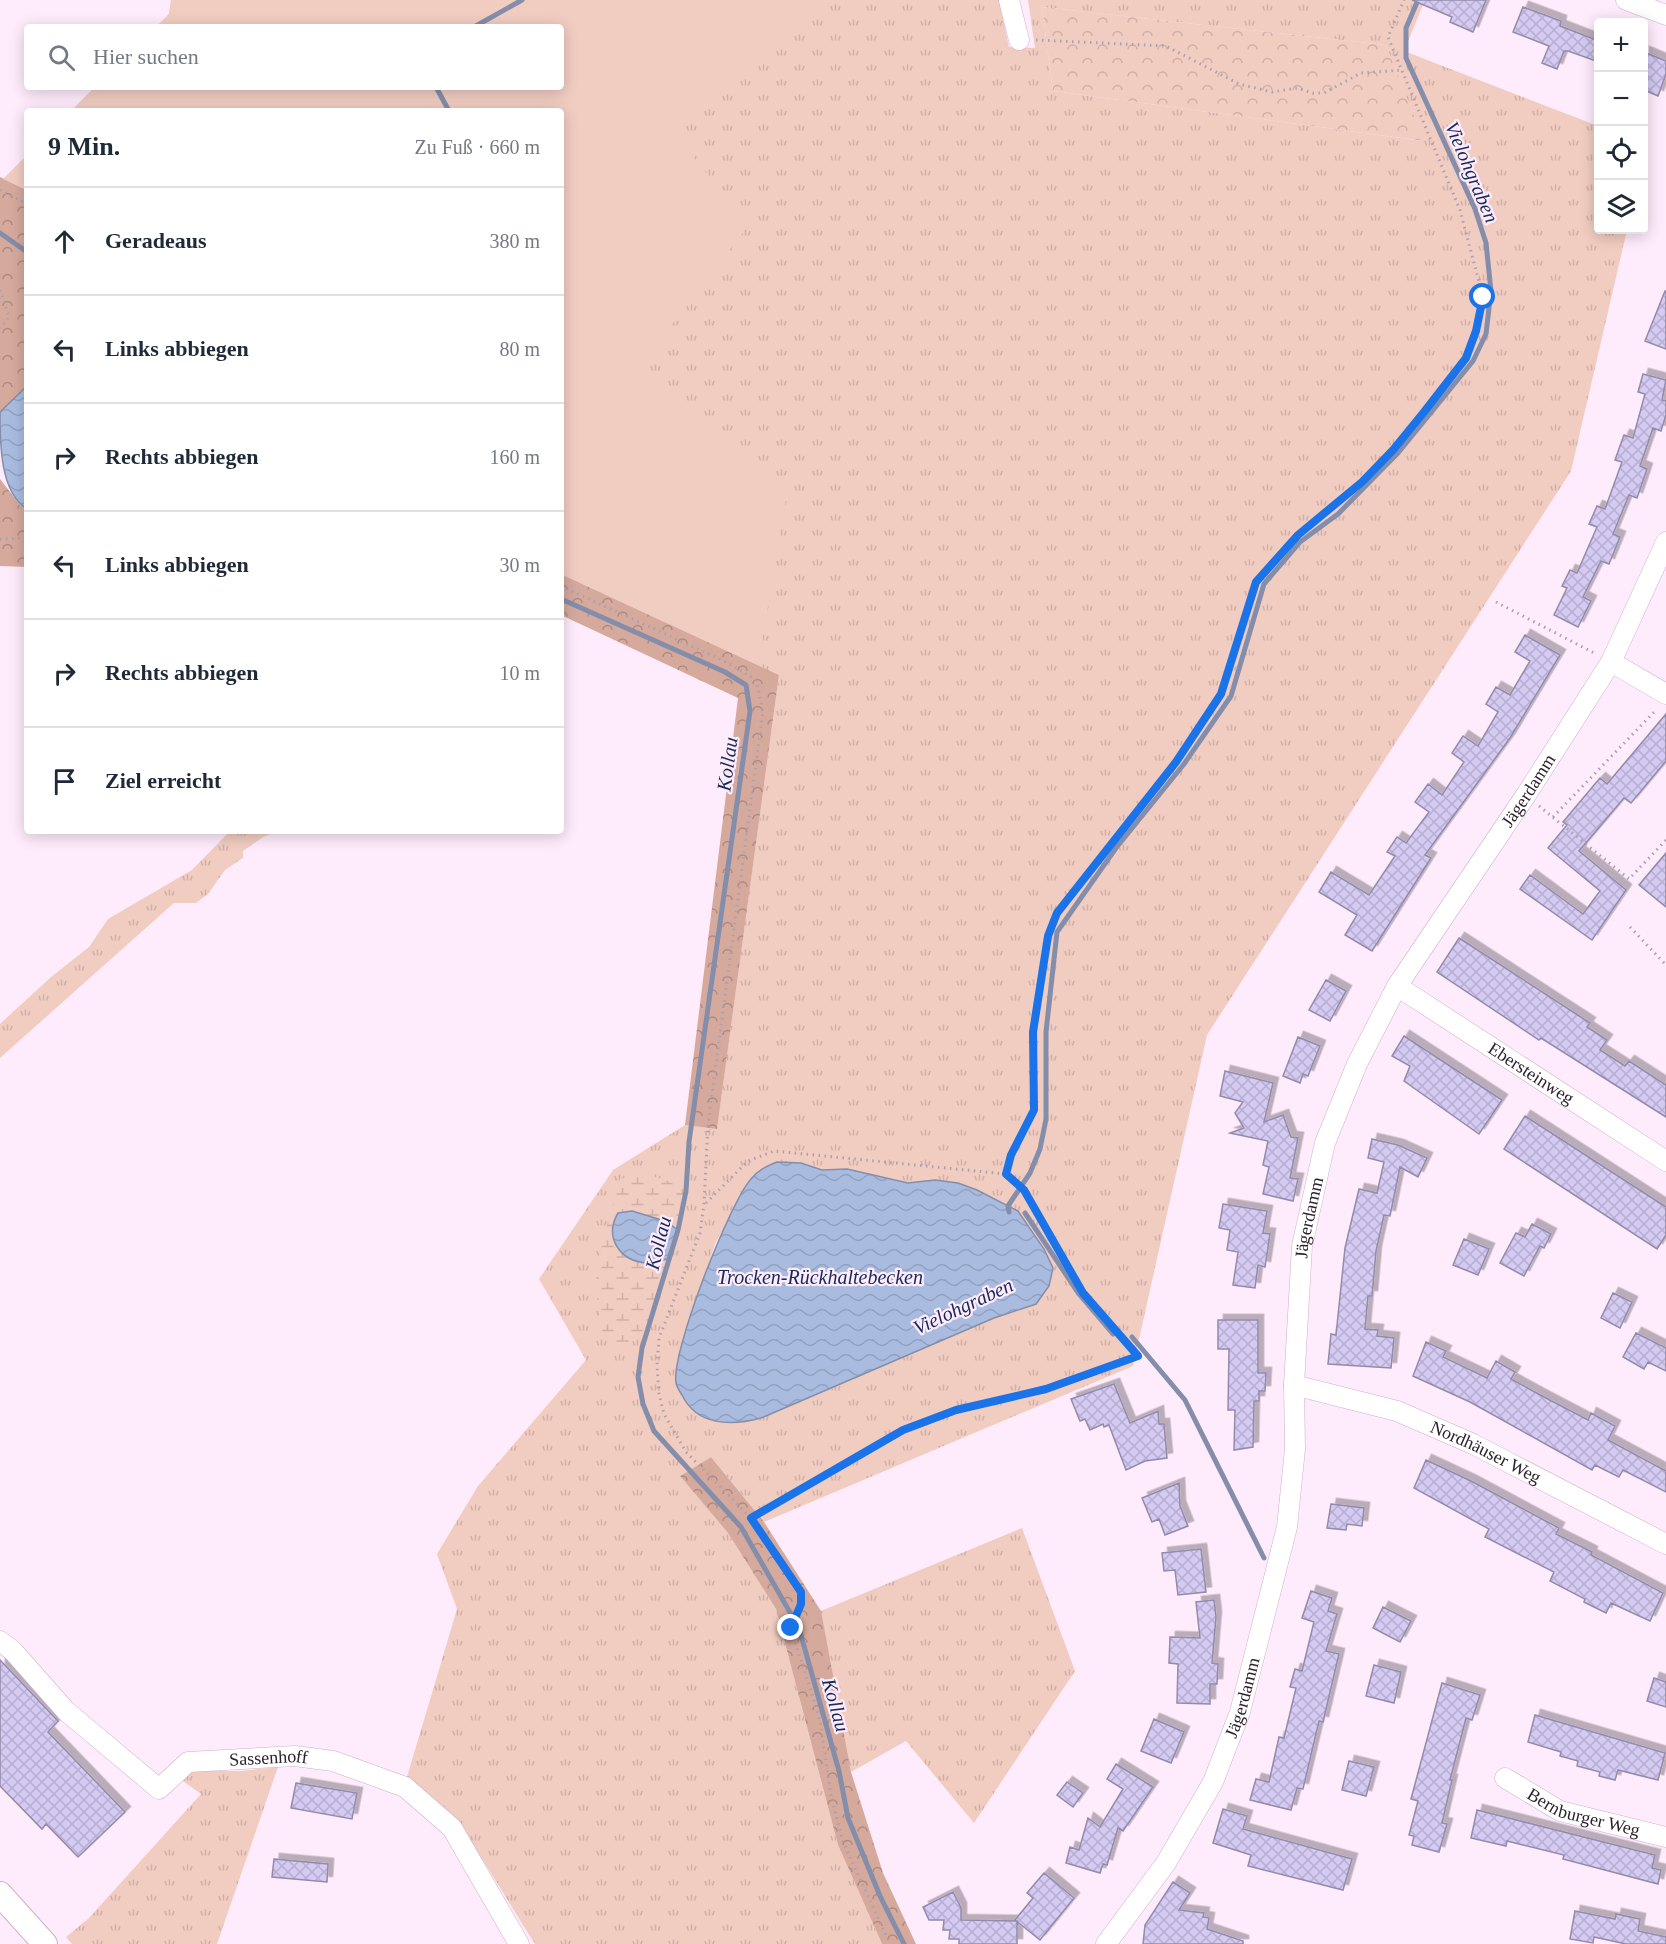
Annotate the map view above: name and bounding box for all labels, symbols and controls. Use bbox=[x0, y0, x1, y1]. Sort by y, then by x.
map controls bbox=[1594, 18, 1648, 234]
button: + bbox=[1594, 18, 1648, 72]
search box bbox=[24, 24, 564, 90]
icon: search bbox=[45, 41, 78, 74]
text: Hier suchen bbox=[93, 44, 199, 69]
button: − bbox=[1594, 72, 1648, 126]
water label: Vielohgraben bbox=[1440, 118, 1503, 226]
button: locate bbox=[1594, 126, 1648, 180]
text: 9 Min. bbox=[48, 132, 120, 161]
text: Zu Fuß · 660 m bbox=[414, 136, 540, 158]
button: layers bbox=[1594, 180, 1648, 234]
icon: ahead bbox=[48, 225, 81, 258]
text: Geradeaus bbox=[105, 228, 206, 253]
text: 380 m bbox=[489, 230, 540, 252]
route start bbox=[1469, 283, 1495, 309]
icon: left bbox=[48, 333, 81, 366]
text: Links abbiegen bbox=[105, 336, 249, 361]
text: 80 m bbox=[499, 338, 540, 360]
icon: right bbox=[48, 441, 81, 474]
text: Rechts abbiegen bbox=[105, 444, 258, 469]
text: 160 m bbox=[489, 446, 540, 468]
icon: left bbox=[48, 549, 81, 582]
text: Links abbiegen bbox=[105, 552, 249, 577]
text: 30 m bbox=[499, 554, 540, 576]
icon: right bbox=[48, 657, 81, 690]
text: Rechts abbiegen bbox=[105, 660, 258, 685]
text: 10 m bbox=[499, 662, 540, 684]
water label: Kollau bbox=[712, 736, 742, 793]
street label: Jägerdamm bbox=[1497, 750, 1560, 831]
icon: arrive bbox=[48, 765, 81, 798]
text: Ziel erreicht bbox=[105, 768, 221, 793]
street label: Ebersteinweg bbox=[1485, 1038, 1578, 1108]
street label: Jägerdamm bbox=[1291, 1175, 1327, 1259]
water label: Kollau bbox=[640, 1214, 675, 1273]
water label: Trocken-Rückhaltebecken bbox=[717, 1266, 923, 1288]
water label: Vielohgraben bbox=[910, 1273, 1017, 1340]
street label: Nordhäuser Weg bbox=[1427, 1417, 1544, 1488]
route end bbox=[777, 1614, 803, 1640]
street label: Jägerdamm bbox=[1221, 1655, 1263, 1741]
water label: Kollau bbox=[818, 1675, 854, 1734]
street label: Sassenhoff bbox=[229, 1746, 309, 1770]
street label: Bernburger Weg bbox=[1524, 1784, 1642, 1840]

